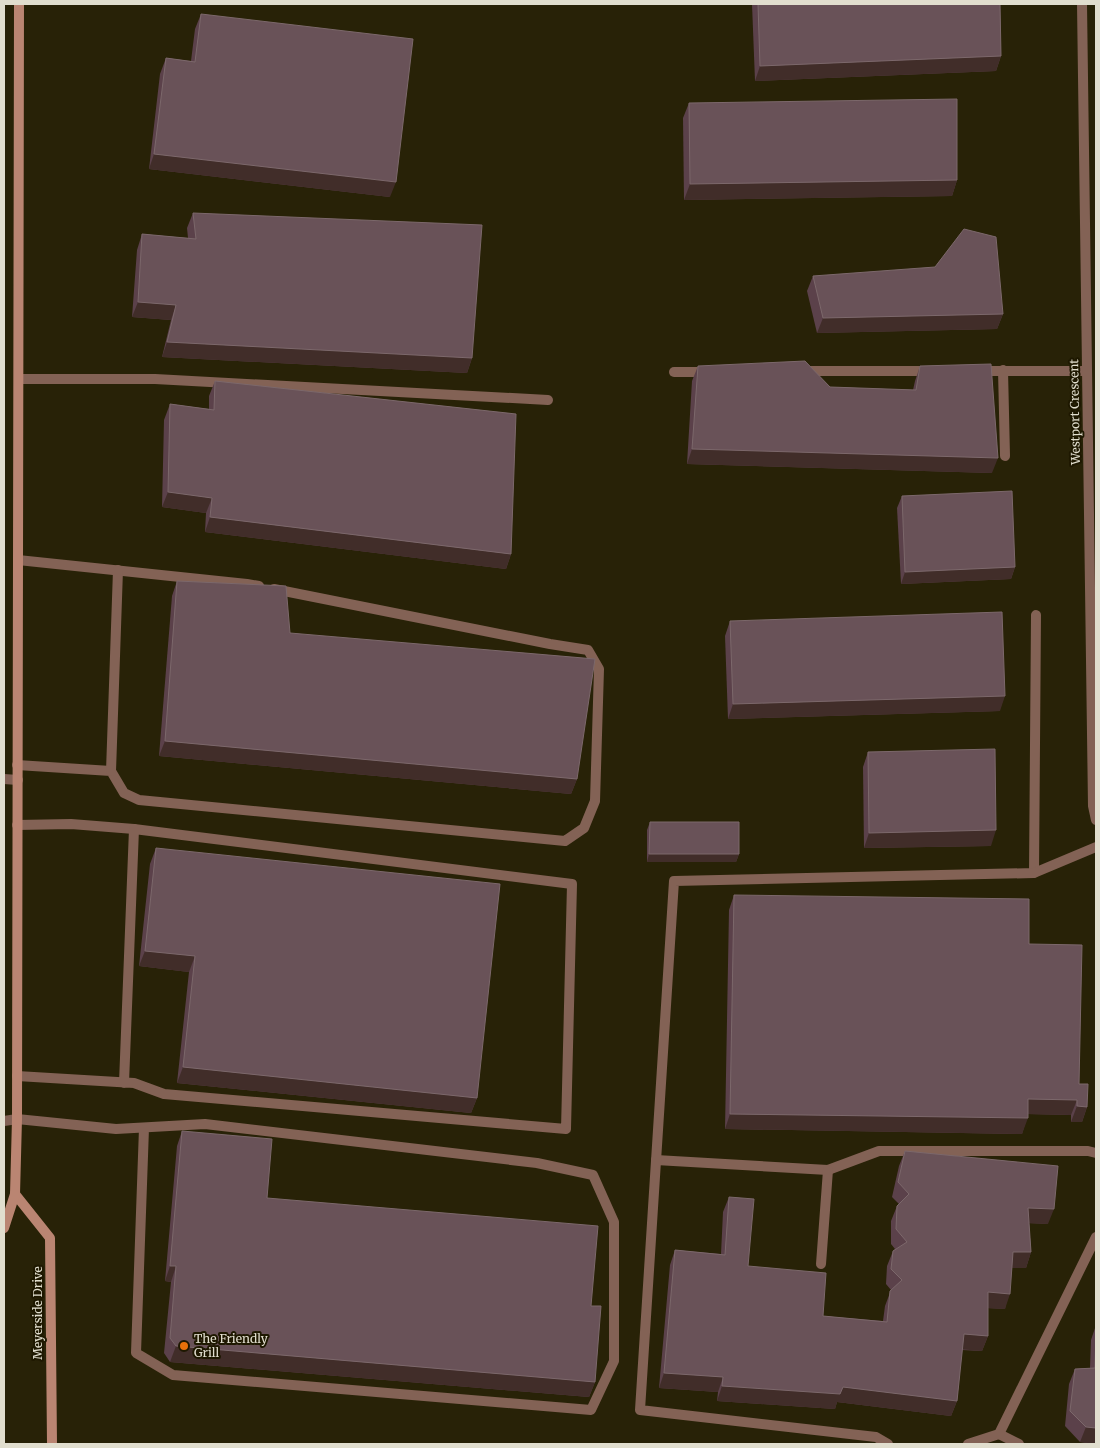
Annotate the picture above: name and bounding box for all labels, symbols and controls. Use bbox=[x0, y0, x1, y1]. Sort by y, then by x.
street label: Westport Crescent bbox=[1066, 359, 1083, 466]
street label: Meyerside Drive bbox=[30, 1266, 45, 1360]
place label: The Friendly Grill bbox=[194, 1331, 268, 1360]
marker: The Friendly Grill bbox=[178, 1340, 190, 1352]

